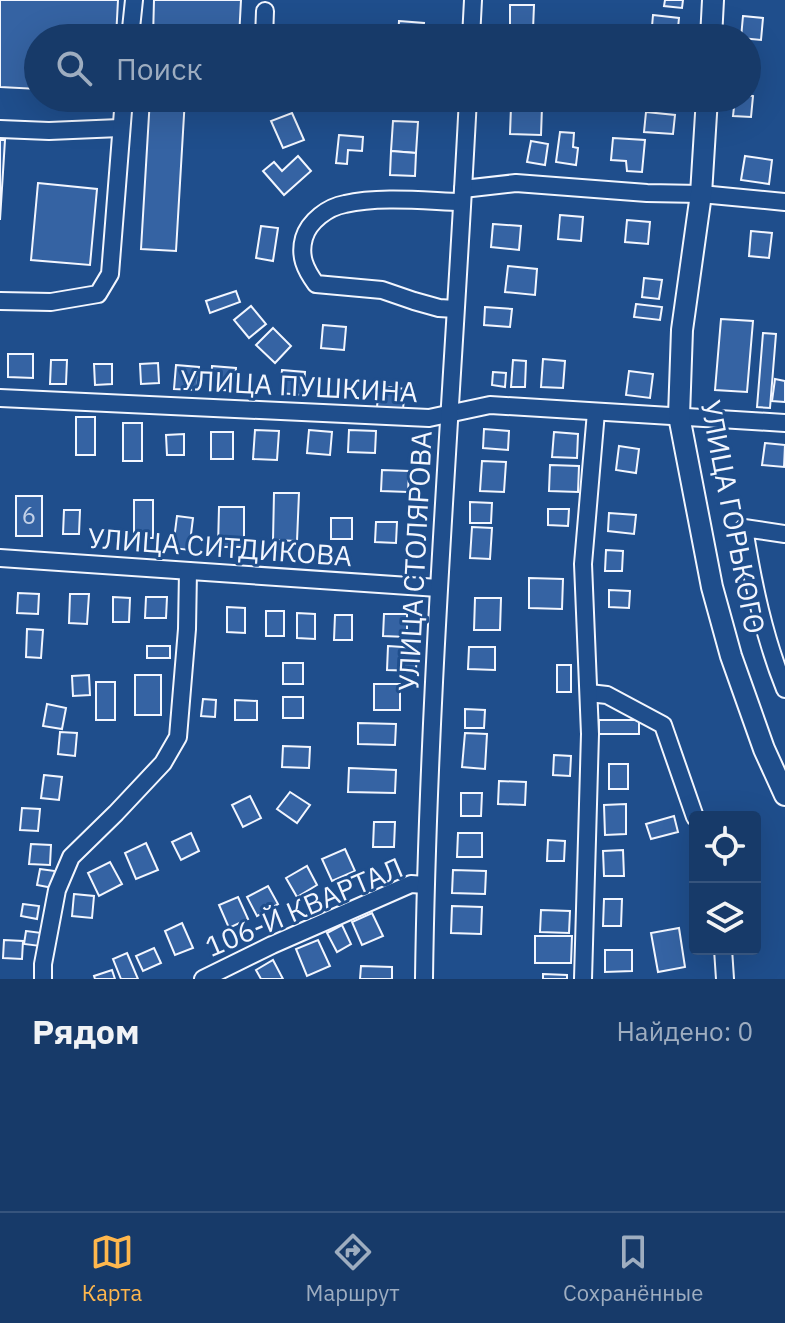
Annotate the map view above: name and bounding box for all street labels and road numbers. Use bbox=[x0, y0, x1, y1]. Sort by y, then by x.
street label: УЛИЦА ПУШКИНА bbox=[179, 361, 419, 410]
street label: УЛИЦА ГОРЬКОГО bbox=[693, 397, 774, 637]
street label: УЛИЦА СТОЛЯРОВА bbox=[389, 430, 440, 692]
street label: УЛИЦА СИТДИКОВА bbox=[87, 519, 354, 574]
street label: 106-Й КВАРТАЛ bbox=[199, 848, 408, 965]

